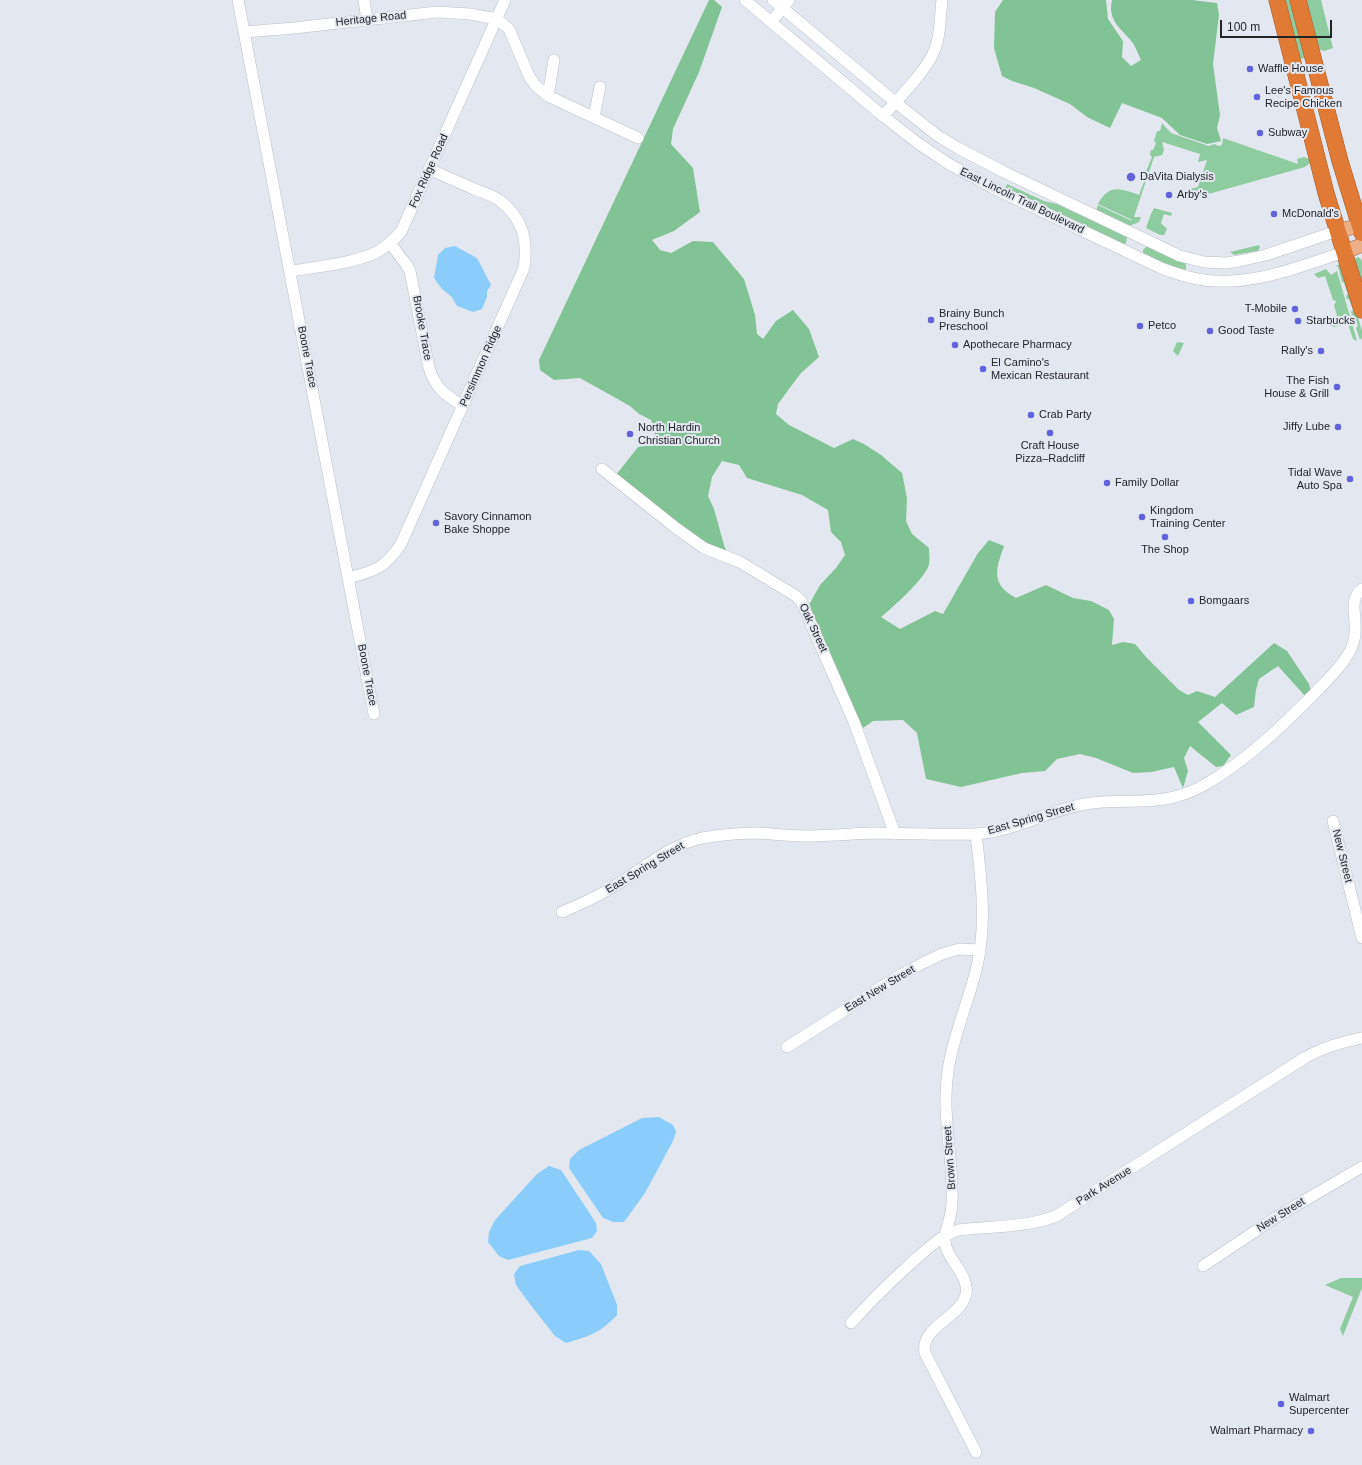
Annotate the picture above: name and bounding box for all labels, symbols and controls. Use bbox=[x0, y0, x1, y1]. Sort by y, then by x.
street label: Heritage Road bbox=[335, 9, 407, 29]
scale bar bbox=[1222, 12, 1334, 38]
text: 100 m bbox=[1227, 20, 1260, 34]
place label: Waffle House bbox=[1258, 62, 1323, 76]
marker: Waffle House bbox=[1245, 64, 1255, 74]
place label: Lee's Famous Recipe Chicken bbox=[1265, 84, 1342, 110]
marker: Lee's Famous Recipe Chicken bbox=[1252, 92, 1262, 102]
place label: Subway bbox=[1268, 126, 1307, 140]
marker: Subway bbox=[1255, 128, 1265, 138]
street label: Fox Ridge Road bbox=[407, 132, 451, 210]
street label: East Lincoln Trail Boulevard bbox=[958, 165, 1086, 237]
place label: DaVita Dialysis bbox=[1140, 170, 1214, 184]
marker: DaVita Dialysis bbox=[1125, 171, 1137, 183]
place label: Arby's bbox=[1177, 188, 1207, 202]
marker: Arby's bbox=[1164, 190, 1174, 200]
place label: McDonald's bbox=[1282, 207, 1339, 221]
marker: McDonald's bbox=[1269, 209, 1279, 219]
street label: Brooke Trace bbox=[410, 295, 434, 361]
place label: T-Mobile bbox=[1245, 302, 1287, 316]
marker: T-Mobile bbox=[1290, 304, 1300, 314]
place label: Brainy Bunch Preschool bbox=[939, 307, 1004, 333]
place label: Starbucks bbox=[1306, 314, 1355, 328]
marker: Brainy Bunch Preschool bbox=[926, 315, 936, 325]
marker: Starbucks bbox=[1293, 316, 1303, 326]
place label: Petco bbox=[1148, 319, 1176, 333]
marker: Petco bbox=[1135, 321, 1145, 331]
street label: Persimmon Ridge bbox=[457, 323, 505, 409]
place label: Good Taste bbox=[1218, 324, 1274, 338]
street label: Boone Trace bbox=[295, 325, 319, 389]
marker: Good Taste bbox=[1205, 326, 1215, 336]
place label: Apothecare Pharmacy bbox=[963, 338, 1072, 352]
marker: Apothecare Pharmacy bbox=[950, 340, 960, 350]
place label: Rally's bbox=[1281, 344, 1313, 358]
marker: Rally's bbox=[1316, 346, 1326, 356]
place label: El Camino's Mexican Restaurant bbox=[991, 356, 1089, 382]
marker: El Camino's Mexican Restaurant bbox=[978, 364, 988, 374]
place label: The Fish House & Grill bbox=[1264, 374, 1329, 400]
marker: The Fish House & Grill bbox=[1332, 382, 1342, 392]
place label: Crab Party bbox=[1039, 408, 1092, 422]
marker: Crab Party bbox=[1026, 410, 1036, 420]
place label: Jiffy Lube bbox=[1283, 420, 1330, 434]
place label: North Hardin Christian Church bbox=[638, 421, 720, 447]
marker: Jiffy Lube bbox=[1333, 422, 1343, 432]
marker: Craft House Pizza–Radcliff bbox=[1045, 428, 1055, 438]
marker: North Hardin Christian Church bbox=[625, 429, 635, 439]
place label: Craft House Pizza–Radcliff bbox=[1015, 439, 1085, 465]
place label: Tidal Wave Auto Spa bbox=[1288, 466, 1342, 492]
marker: Tidal Wave Auto Spa bbox=[1345, 474, 1355, 484]
place label: Family Dollar bbox=[1115, 476, 1179, 490]
marker: Family Dollar bbox=[1102, 478, 1112, 488]
place label: Kingdom Training Center bbox=[1150, 504, 1225, 530]
place label: Savory Cinnamon Bake Shoppe bbox=[444, 510, 531, 536]
marker: Kingdom Training Center bbox=[1137, 512, 1147, 522]
marker: Savory Cinnamon Bake Shoppe bbox=[431, 518, 441, 528]
marker: The Shop bbox=[1160, 532, 1170, 542]
place label: The Shop bbox=[1141, 543, 1189, 557]
place label: Bomgaars bbox=[1199, 594, 1249, 608]
marker: Bomgaars bbox=[1186, 596, 1196, 606]
street label: Oak Street bbox=[796, 601, 830, 655]
street label: Boone Trace bbox=[355, 643, 379, 707]
street label: East Spring Street bbox=[986, 800, 1076, 838]
street label: New Street bbox=[1329, 828, 1355, 884]
street label: East Spring Street bbox=[603, 839, 687, 897]
street label: East New Street bbox=[843, 963, 917, 1015]
street label: Brown Street bbox=[941, 1126, 959, 1190]
street label: Park Avenue bbox=[1074, 1164, 1134, 1208]
street label: New Street bbox=[1254, 1195, 1308, 1235]
place label: Walmart Supercenter bbox=[1289, 1391, 1349, 1417]
marker: Walmart Supercenter bbox=[1276, 1399, 1286, 1409]
place label: Walmart Pharmacy bbox=[1210, 1424, 1303, 1438]
marker: Walmart Pharmacy bbox=[1306, 1426, 1316, 1436]

